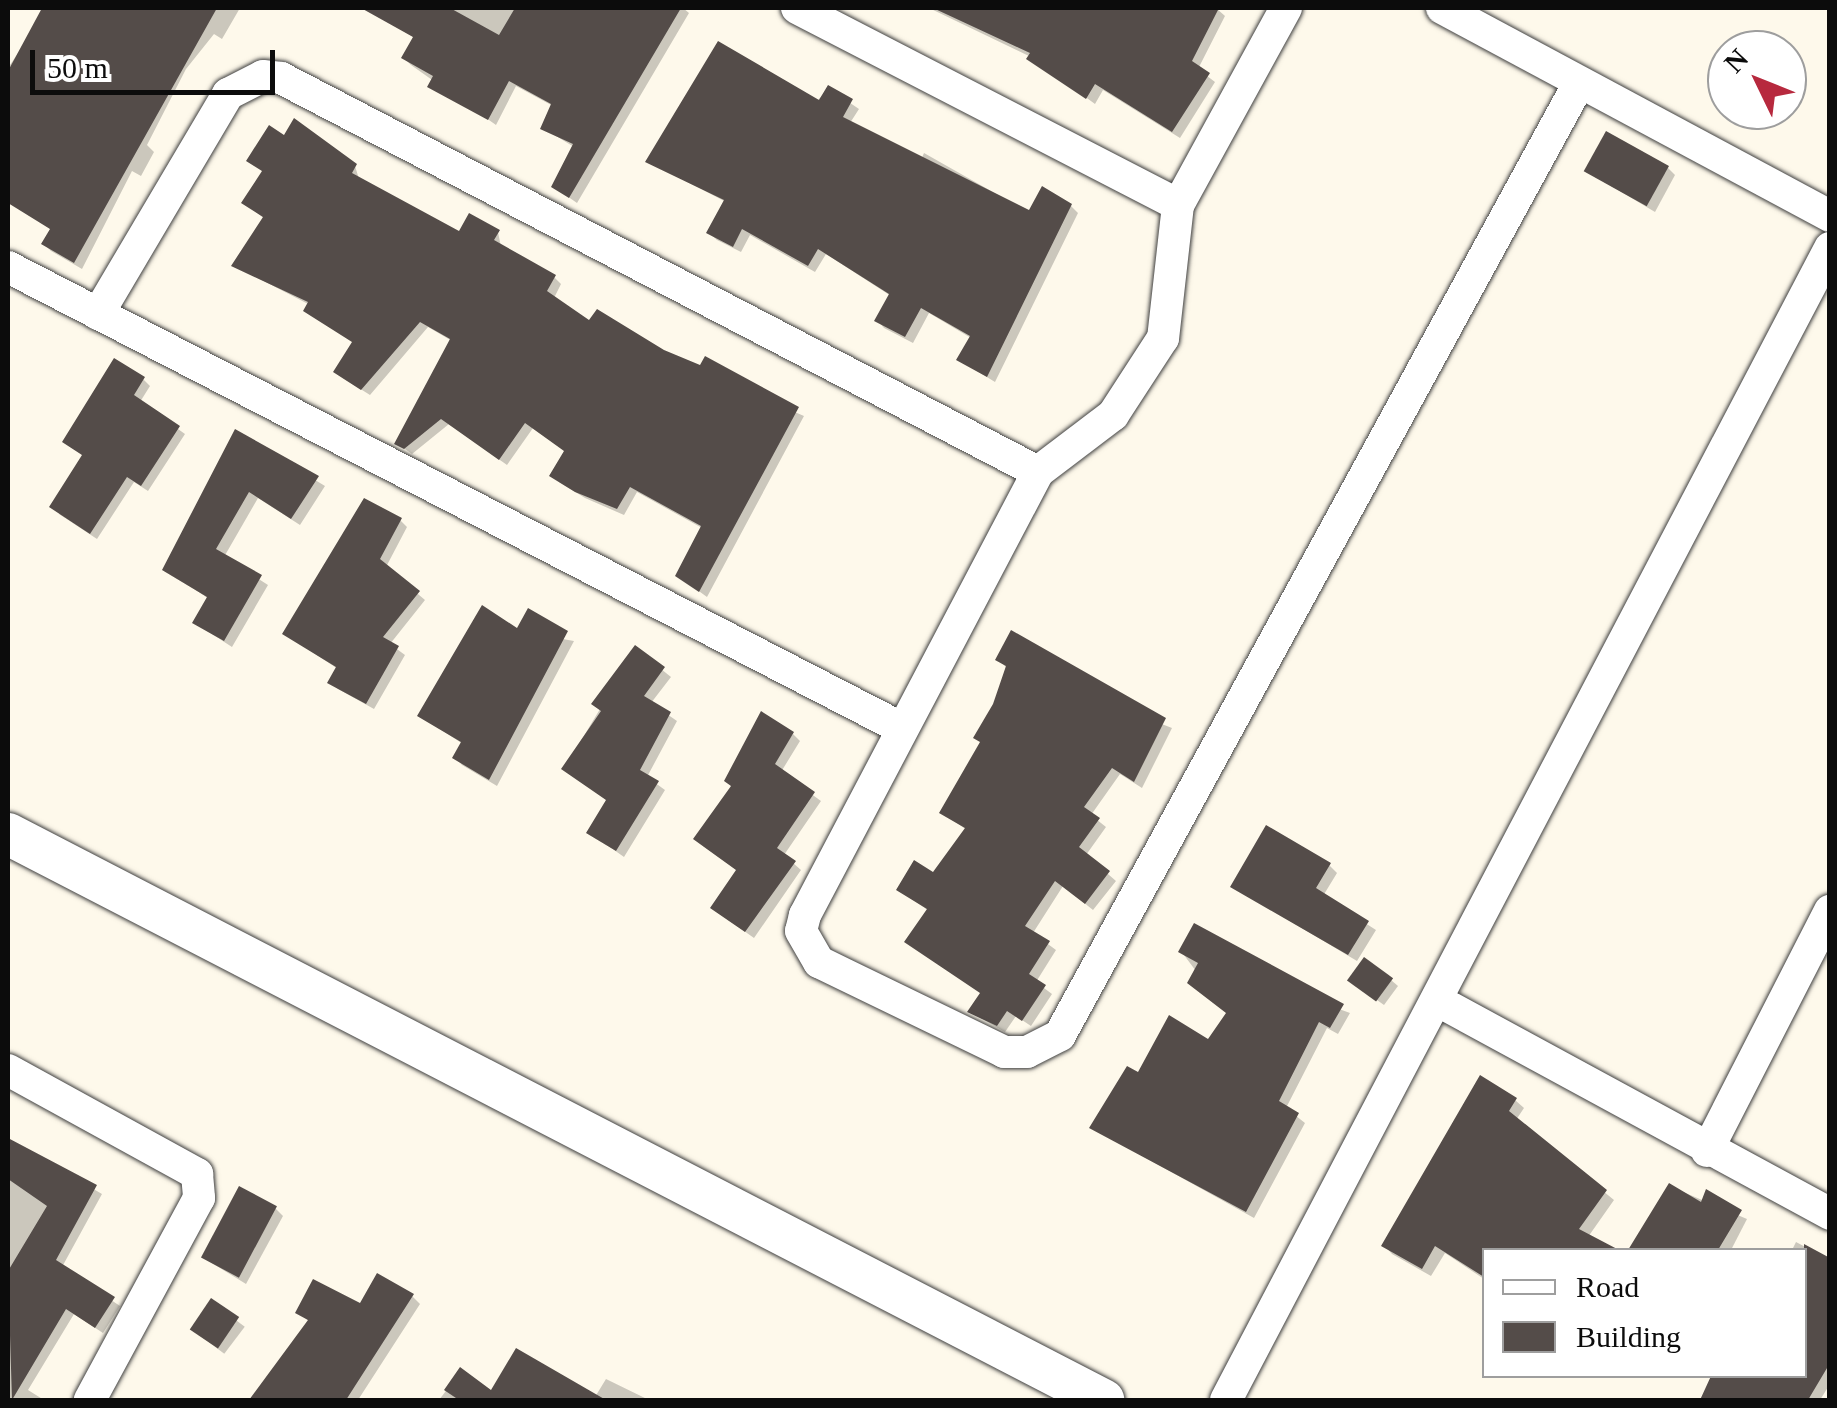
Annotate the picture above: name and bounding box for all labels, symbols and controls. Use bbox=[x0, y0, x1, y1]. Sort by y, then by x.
scale bar bbox=[35, 30, 280, 92]
north arrow bbox=[1707, 30, 1807, 130]
text: N bbox=[1718, 43, 1754, 79]
text: 50 m bbox=[47, 51, 108, 84]
legend bbox=[1482, 1248, 1807, 1378]
text: Road bbox=[1576, 1270, 1639, 1303]
text: Building bbox=[1576, 1320, 1681, 1353]

